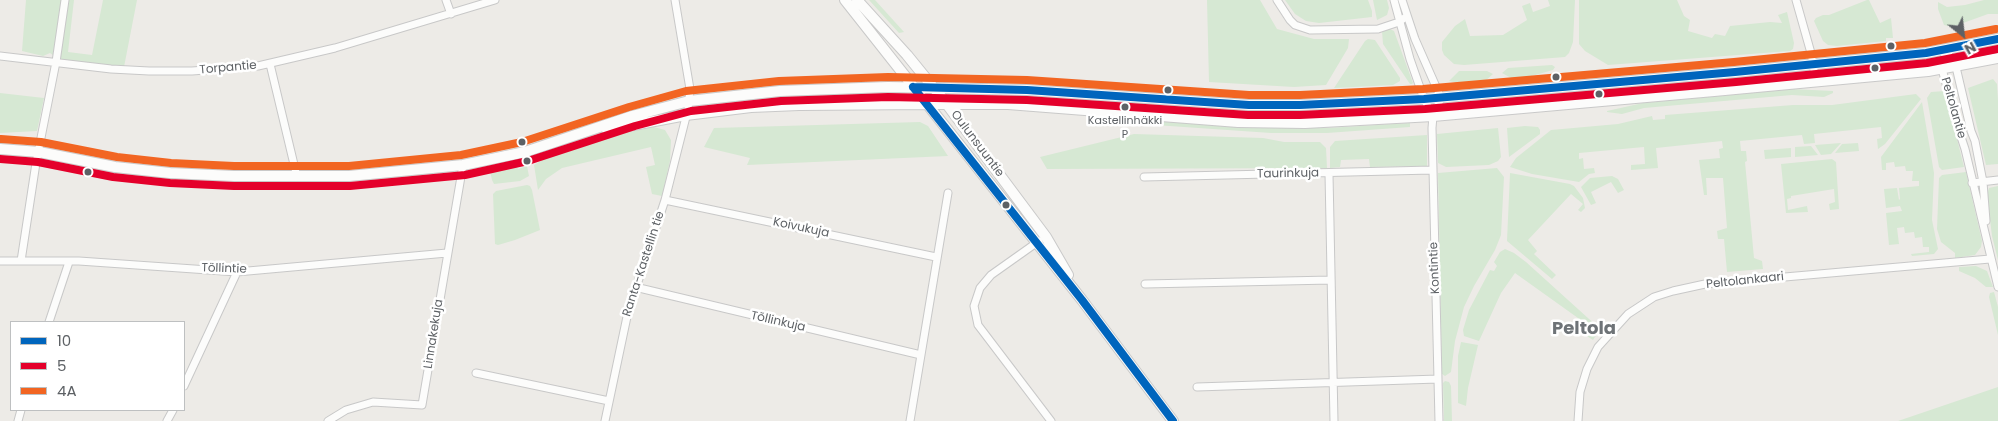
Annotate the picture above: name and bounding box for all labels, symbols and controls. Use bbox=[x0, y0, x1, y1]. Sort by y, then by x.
north arrow bbox=[1938, 10, 1988, 60]
text: N bbox=[1961, 37, 1980, 59]
unlabelled marker bbox=[1886, 41, 1896, 51]
street label: Torpantie bbox=[199, 58, 257, 78]
unlabelled marker bbox=[1870, 63, 1880, 73]
unlabelled marker bbox=[1551, 72, 1561, 82]
street label: Peltolantie bbox=[1937, 76, 1969, 140]
unlabelled marker bbox=[1163, 85, 1173, 95]
unlabelled marker bbox=[1594, 89, 1604, 99]
marker: Kastellinhäkki P bbox=[1120, 102, 1130, 112]
street label: Oulunsuuntie bbox=[947, 108, 1007, 180]
place label: Kastellinhäkki P bbox=[1088, 114, 1162, 140]
unlabelled marker bbox=[517, 137, 527, 147]
unlabelled marker bbox=[522, 156, 532, 166]
street label: Taurinkuja bbox=[1257, 166, 1319, 182]
unlabelled marker bbox=[83, 167, 93, 177]
unlabelled marker bbox=[1001, 200, 1011, 210]
street label: Ranta-Kastellin tie bbox=[620, 209, 668, 319]
street label: Koivukuja bbox=[772, 215, 830, 241]
street label: Kontintie bbox=[1427, 242, 1443, 294]
street label: Töllintie bbox=[201, 261, 247, 277]
street label: Peltolankaari bbox=[1705, 270, 1785, 292]
street label: Linnakekuja bbox=[421, 298, 447, 370]
street label: Töllinkuja bbox=[749, 309, 807, 335]
district label: Peltola bbox=[1552, 318, 1616, 340]
legend bbox=[10, 321, 185, 411]
text: 10 bbox=[57, 330, 71, 351]
text: 5 bbox=[57, 355, 66, 376]
text: 4A bbox=[57, 380, 77, 401]

